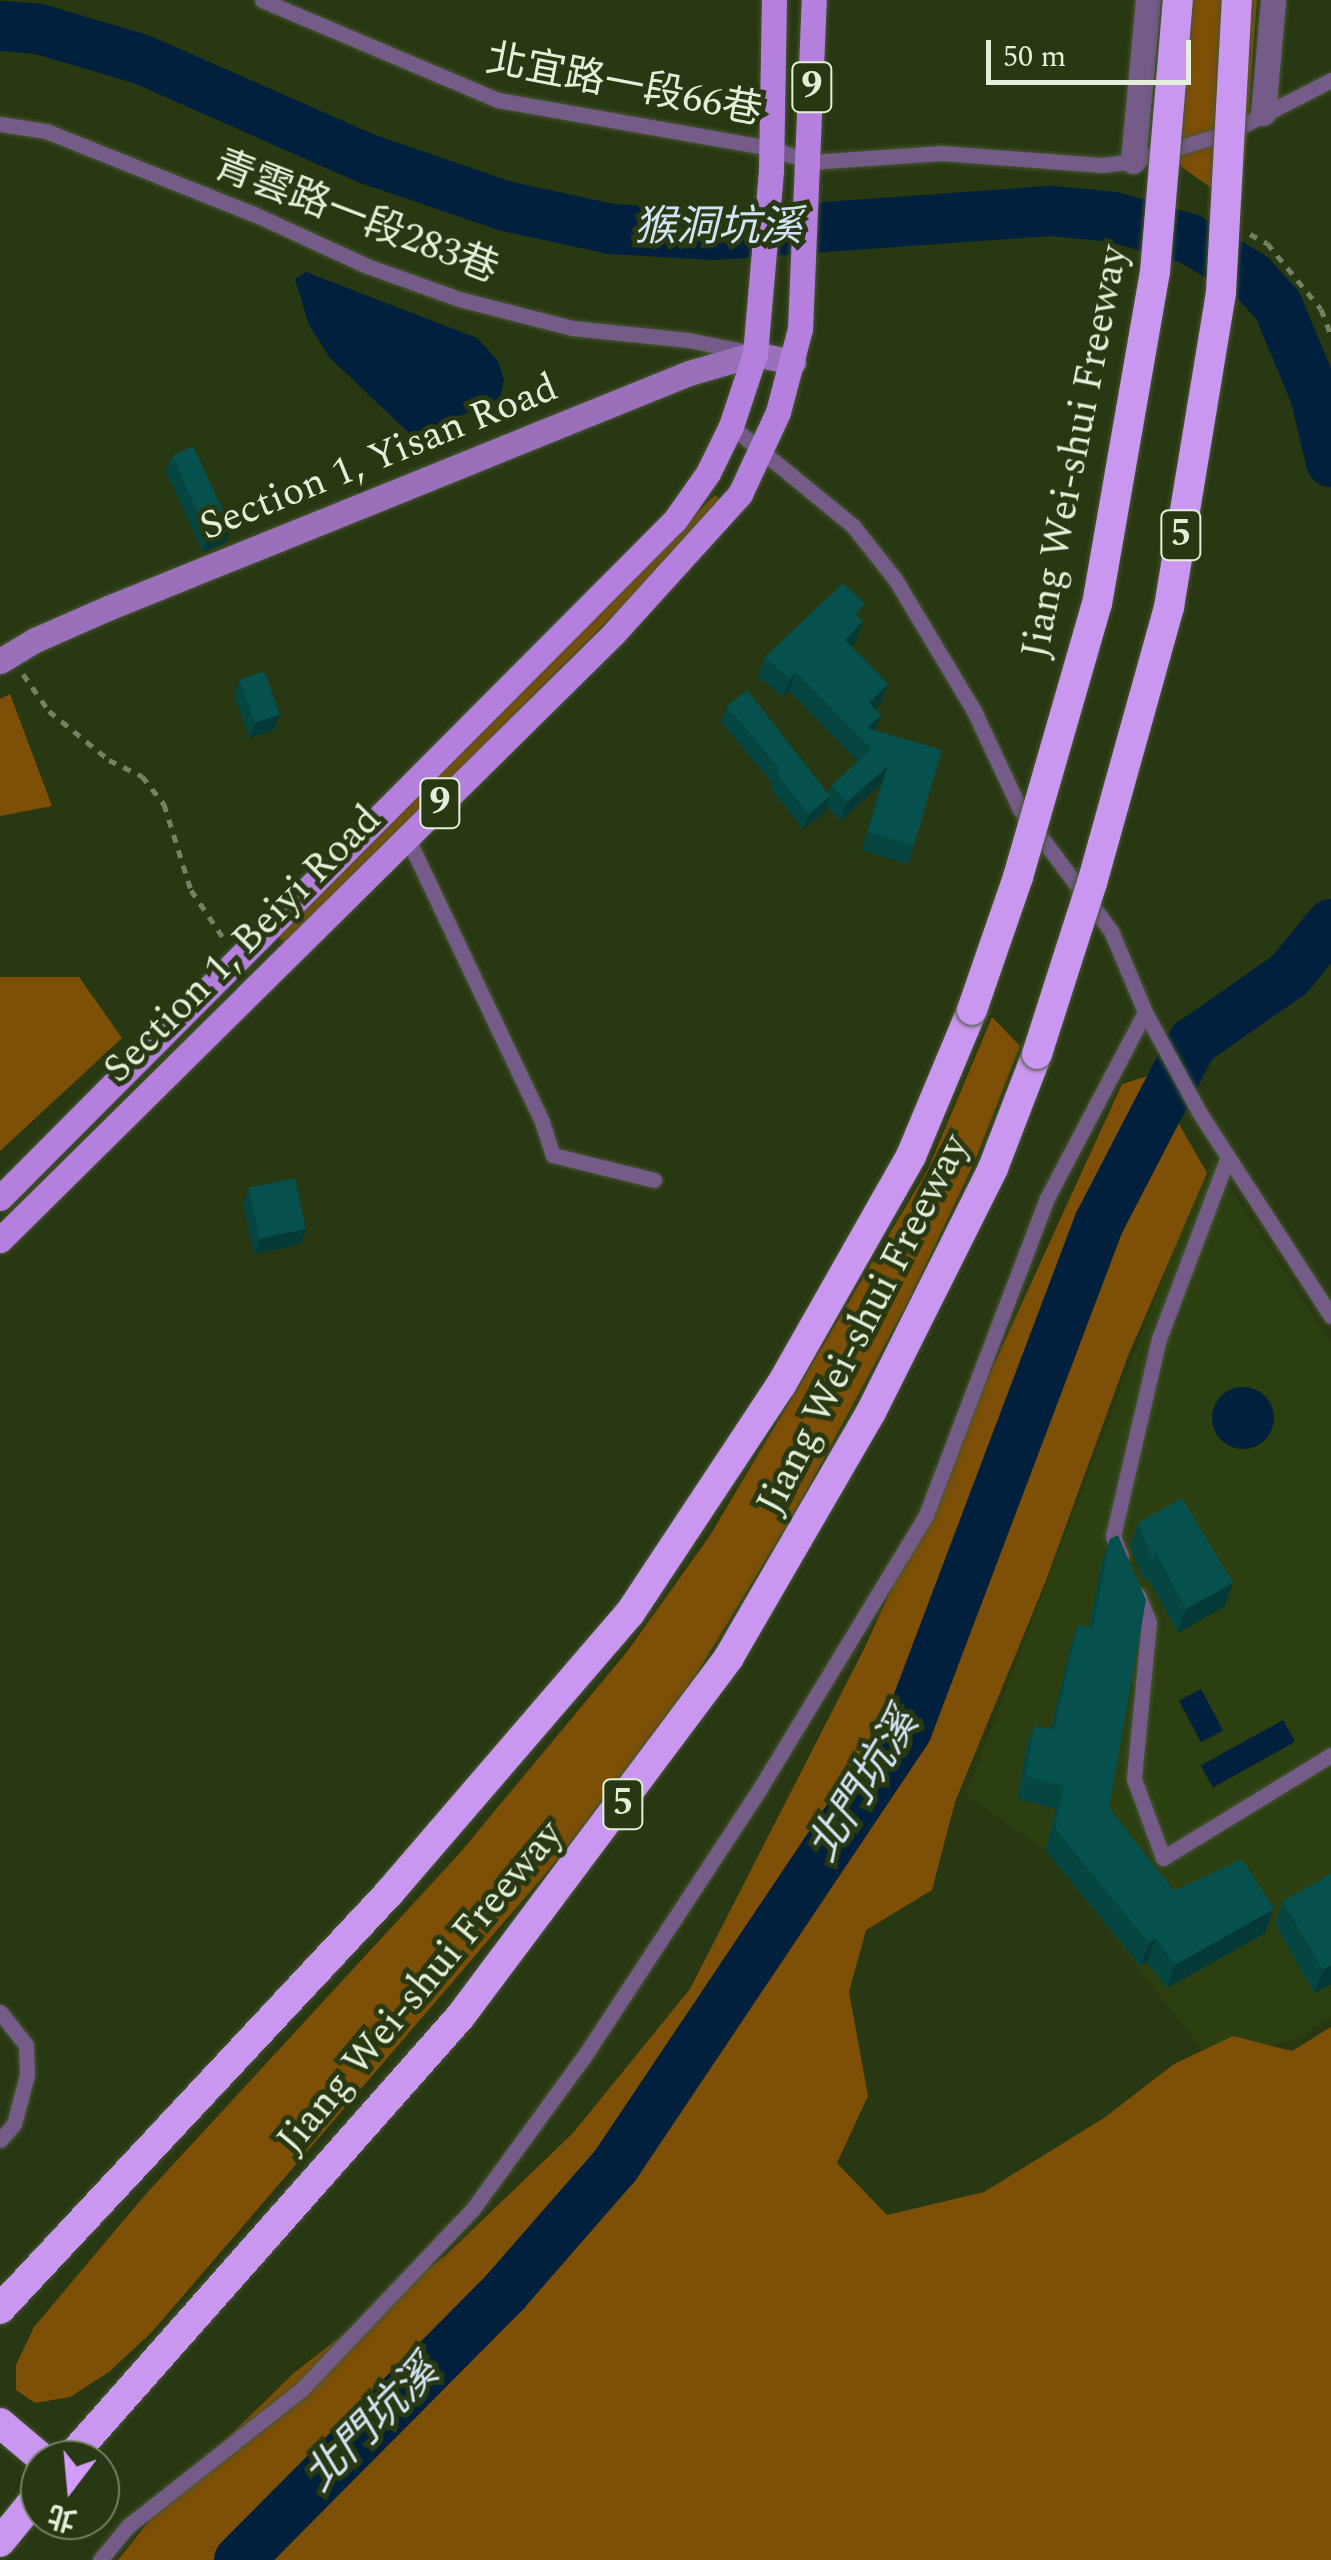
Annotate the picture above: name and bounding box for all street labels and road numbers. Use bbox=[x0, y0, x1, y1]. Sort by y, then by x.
street label: 北宜路一段66巷 bbox=[482, 36, 766, 136]
road number: 9 bbox=[790, 54, 834, 120]
street label: 青雲路一段283巷 bbox=[207, 142, 505, 294]
street label: Jiang Wei-shui Freeway bbox=[1012, 241, 1140, 663]
street label: Section 1, Yisan Road bbox=[193, 364, 565, 552]
road number: 5 bbox=[1158, 502, 1204, 568]
road number: 9 bbox=[418, 770, 462, 836]
street label: Section 1, Beiyi Road bbox=[94, 796, 392, 1094]
street label: Jiang Wei-shui Freeway bbox=[747, 1127, 981, 1523]
road number: 5 bbox=[600, 1771, 646, 1837]
street label: Jiang Wei-shui Freeway bbox=[268, 1812, 574, 2164]

